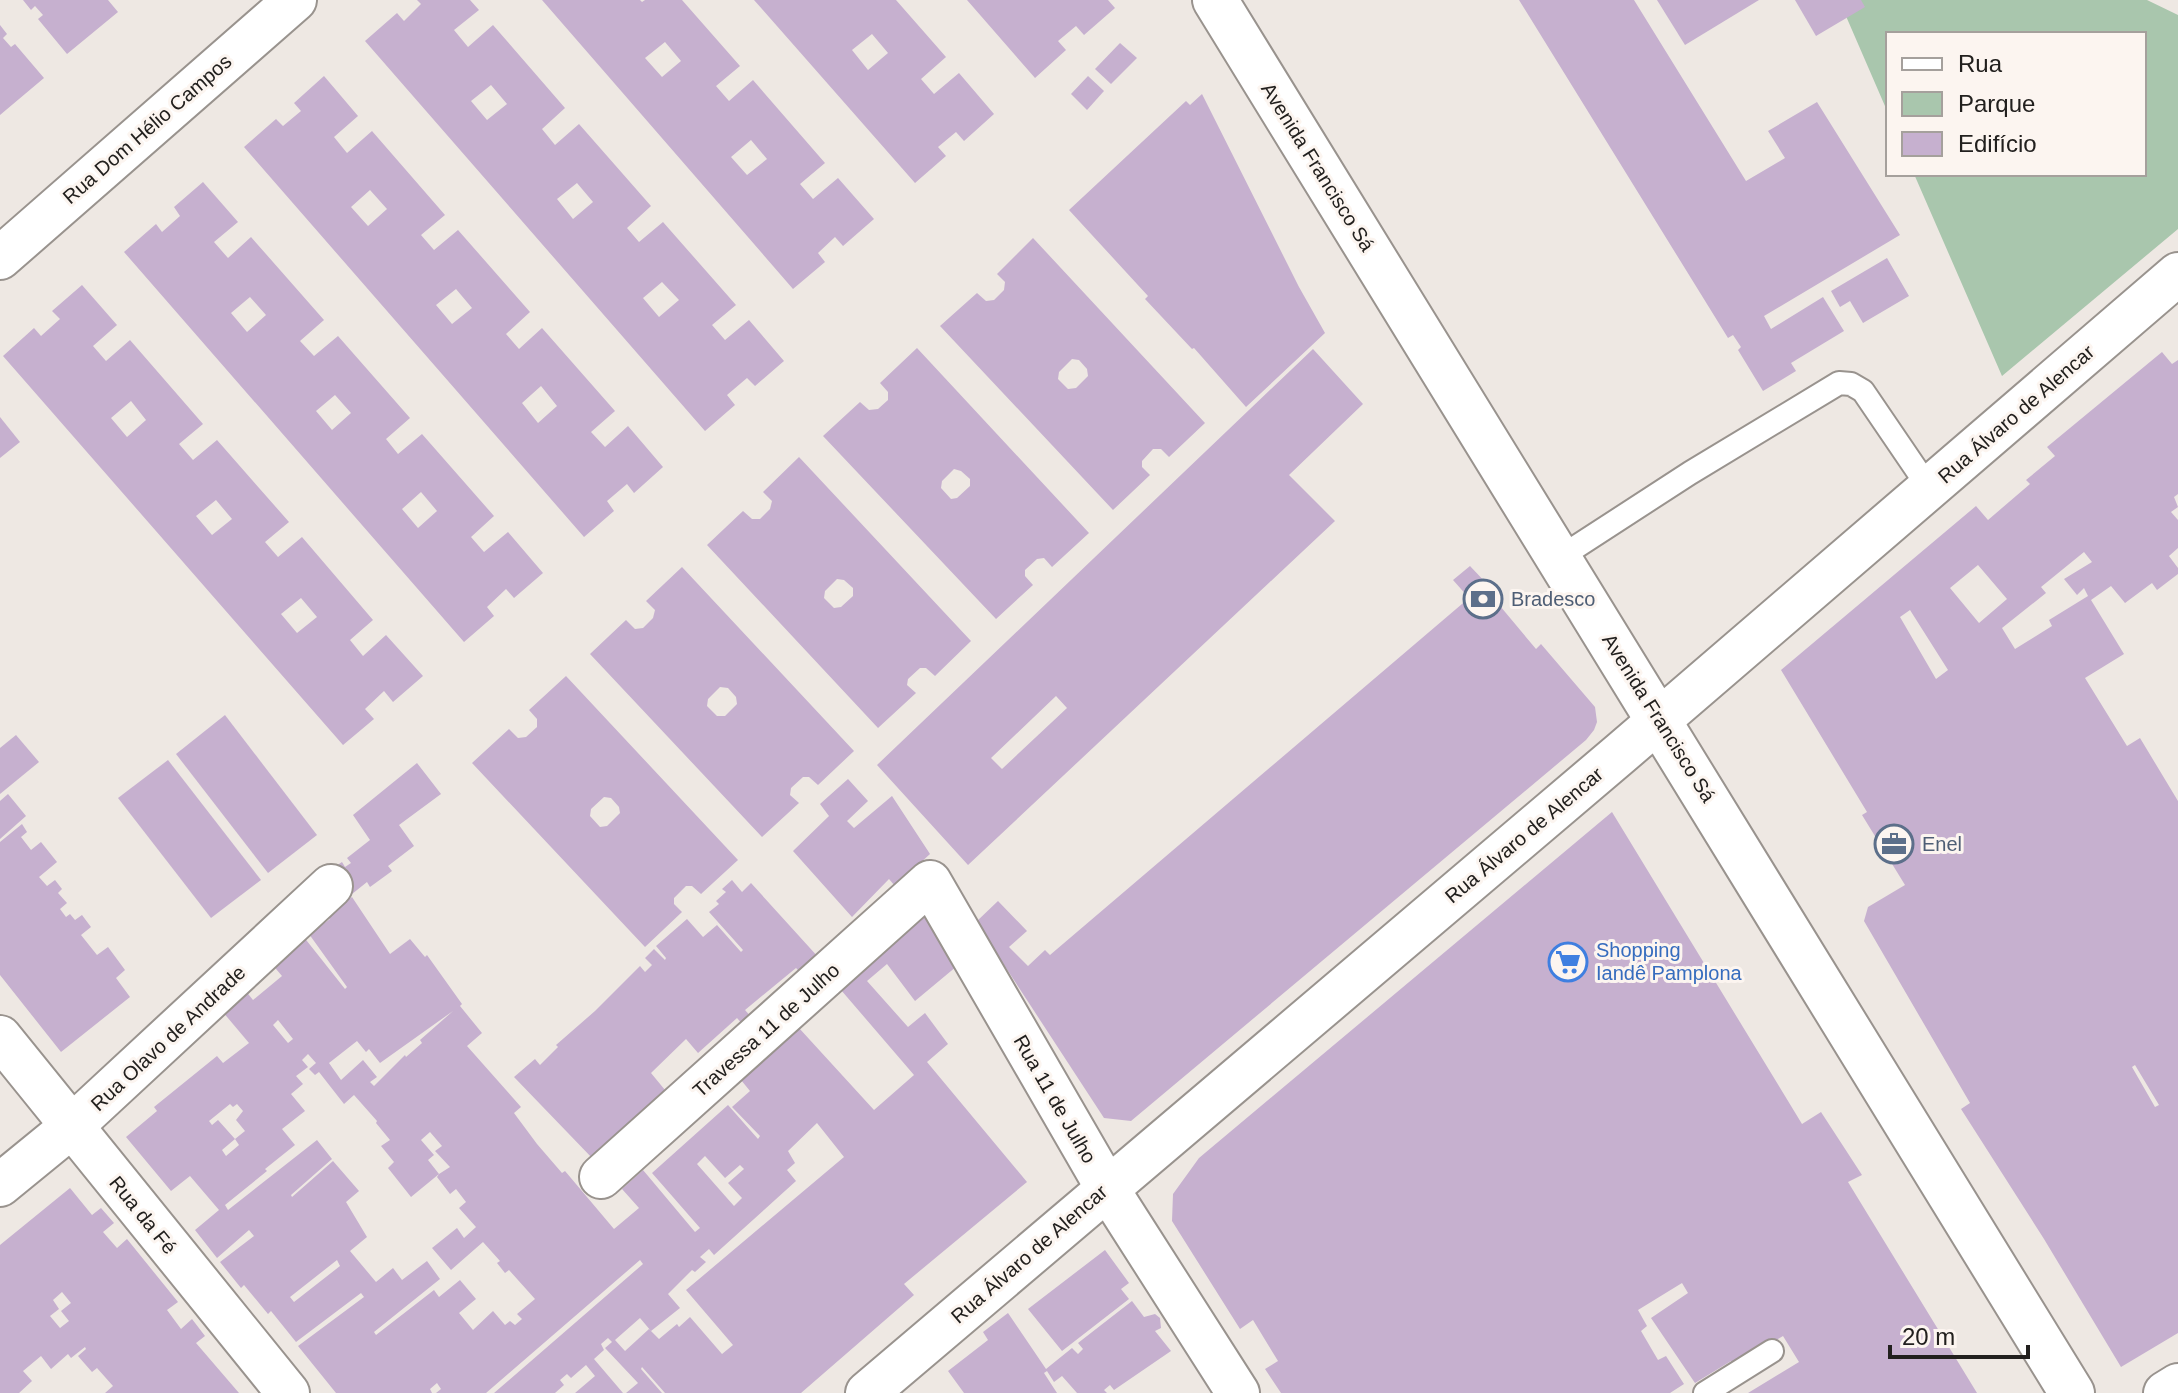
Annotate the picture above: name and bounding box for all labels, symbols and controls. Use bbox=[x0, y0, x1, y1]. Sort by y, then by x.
legend bbox=[1886, 32, 2146, 176]
street label: Rua Dom Hélio Campos bbox=[58, 50, 236, 208]
text: Rua bbox=[1958, 50, 2003, 77]
street label: Avenida Francisco Sá bbox=[1257, 79, 1379, 256]
text: Parque bbox=[1958, 90, 2035, 117]
text: Edifício bbox=[1958, 130, 2037, 157]
street label: Rua Álvaro de Alencar bbox=[1934, 340, 2099, 488]
bank icon: Bradesco bbox=[1462, 578, 1504, 620]
place label: Bradesco bbox=[1511, 588, 1596, 610]
street label: Avenida Francisco Sá bbox=[1598, 630, 1720, 807]
street label: Rua Álvaro de Alencar bbox=[1441, 762, 1608, 907]
office icon: Enel bbox=[1873, 823, 1915, 865]
place label: Enel bbox=[1922, 833, 1962, 855]
place label: Shopping Iandê Pamplona bbox=[1596, 939, 1743, 984]
supermarket icon: Shopping Iandê Pamplona bbox=[1547, 941, 1589, 983]
street label: Travessa 11 de Julho bbox=[688, 959, 844, 1101]
street label: Rua Olavo de Andrade bbox=[86, 961, 250, 1115]
street label: Rua 11 de Julho bbox=[1009, 1031, 1101, 1167]
street label: Rua da Fé bbox=[105, 1172, 181, 1258]
street label: Rua Álvaro de Alencar bbox=[947, 1180, 1112, 1328]
scale bar bbox=[1890, 1309, 2028, 1359]
text: 20 m bbox=[1902, 1323, 1955, 1350]

